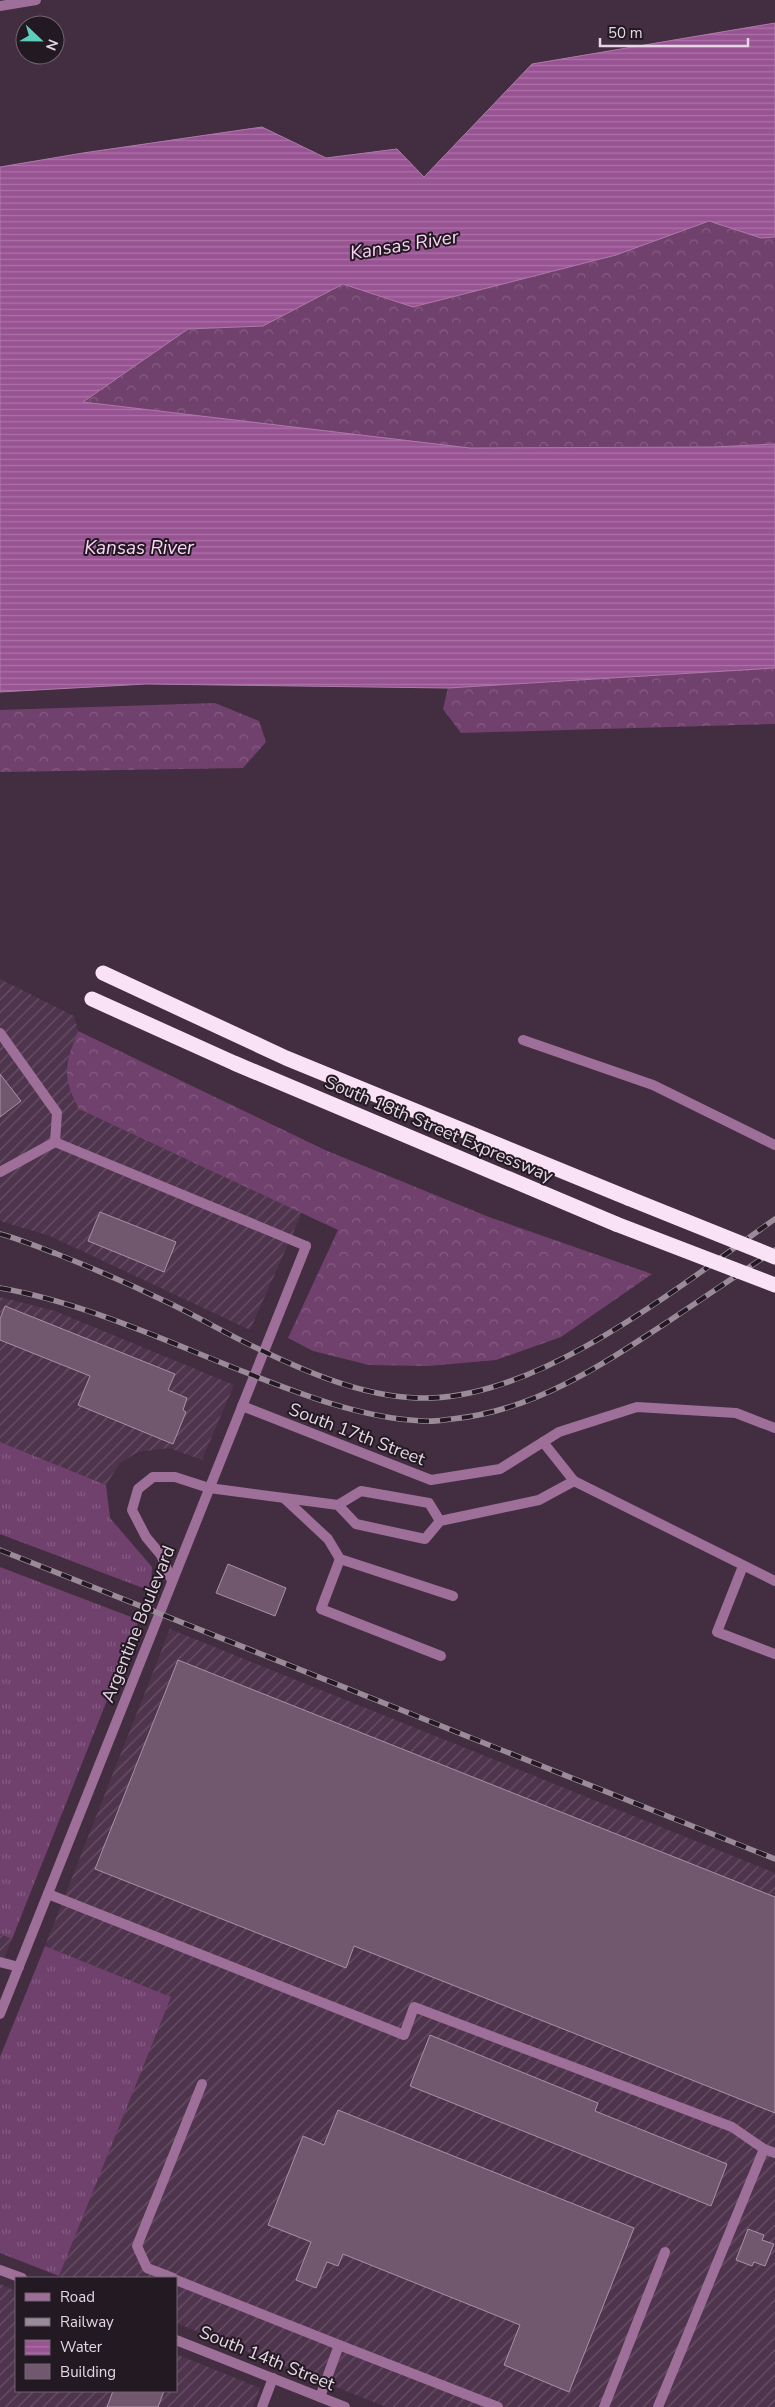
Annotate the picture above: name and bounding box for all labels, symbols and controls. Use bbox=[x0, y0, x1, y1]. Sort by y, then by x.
north arrow bbox=[15, 15, 65, 65]
scale bar bbox=[600, 15, 748, 47]
text: 50 m bbox=[608, 23, 643, 43]
text: N bbox=[41, 36, 62, 53]
water label: Kansas River bbox=[348, 223, 462, 266]
water label: Kansas River bbox=[84, 535, 195, 561]
street label: South 18th Street Expressway bbox=[321, 1070, 558, 1188]
street label: South 17th Street bbox=[285, 1397, 429, 1471]
street label: Argentine Boulevard bbox=[96, 1542, 180, 1706]
legend bbox=[15, 2277, 178, 2392]
text: Road bbox=[60, 2287, 95, 2307]
text: Railway bbox=[60, 2312, 114, 2332]
street label: South 14th Street bbox=[196, 2320, 339, 2396]
text: Water bbox=[60, 2337, 103, 2357]
text: Building bbox=[60, 2362, 116, 2382]

